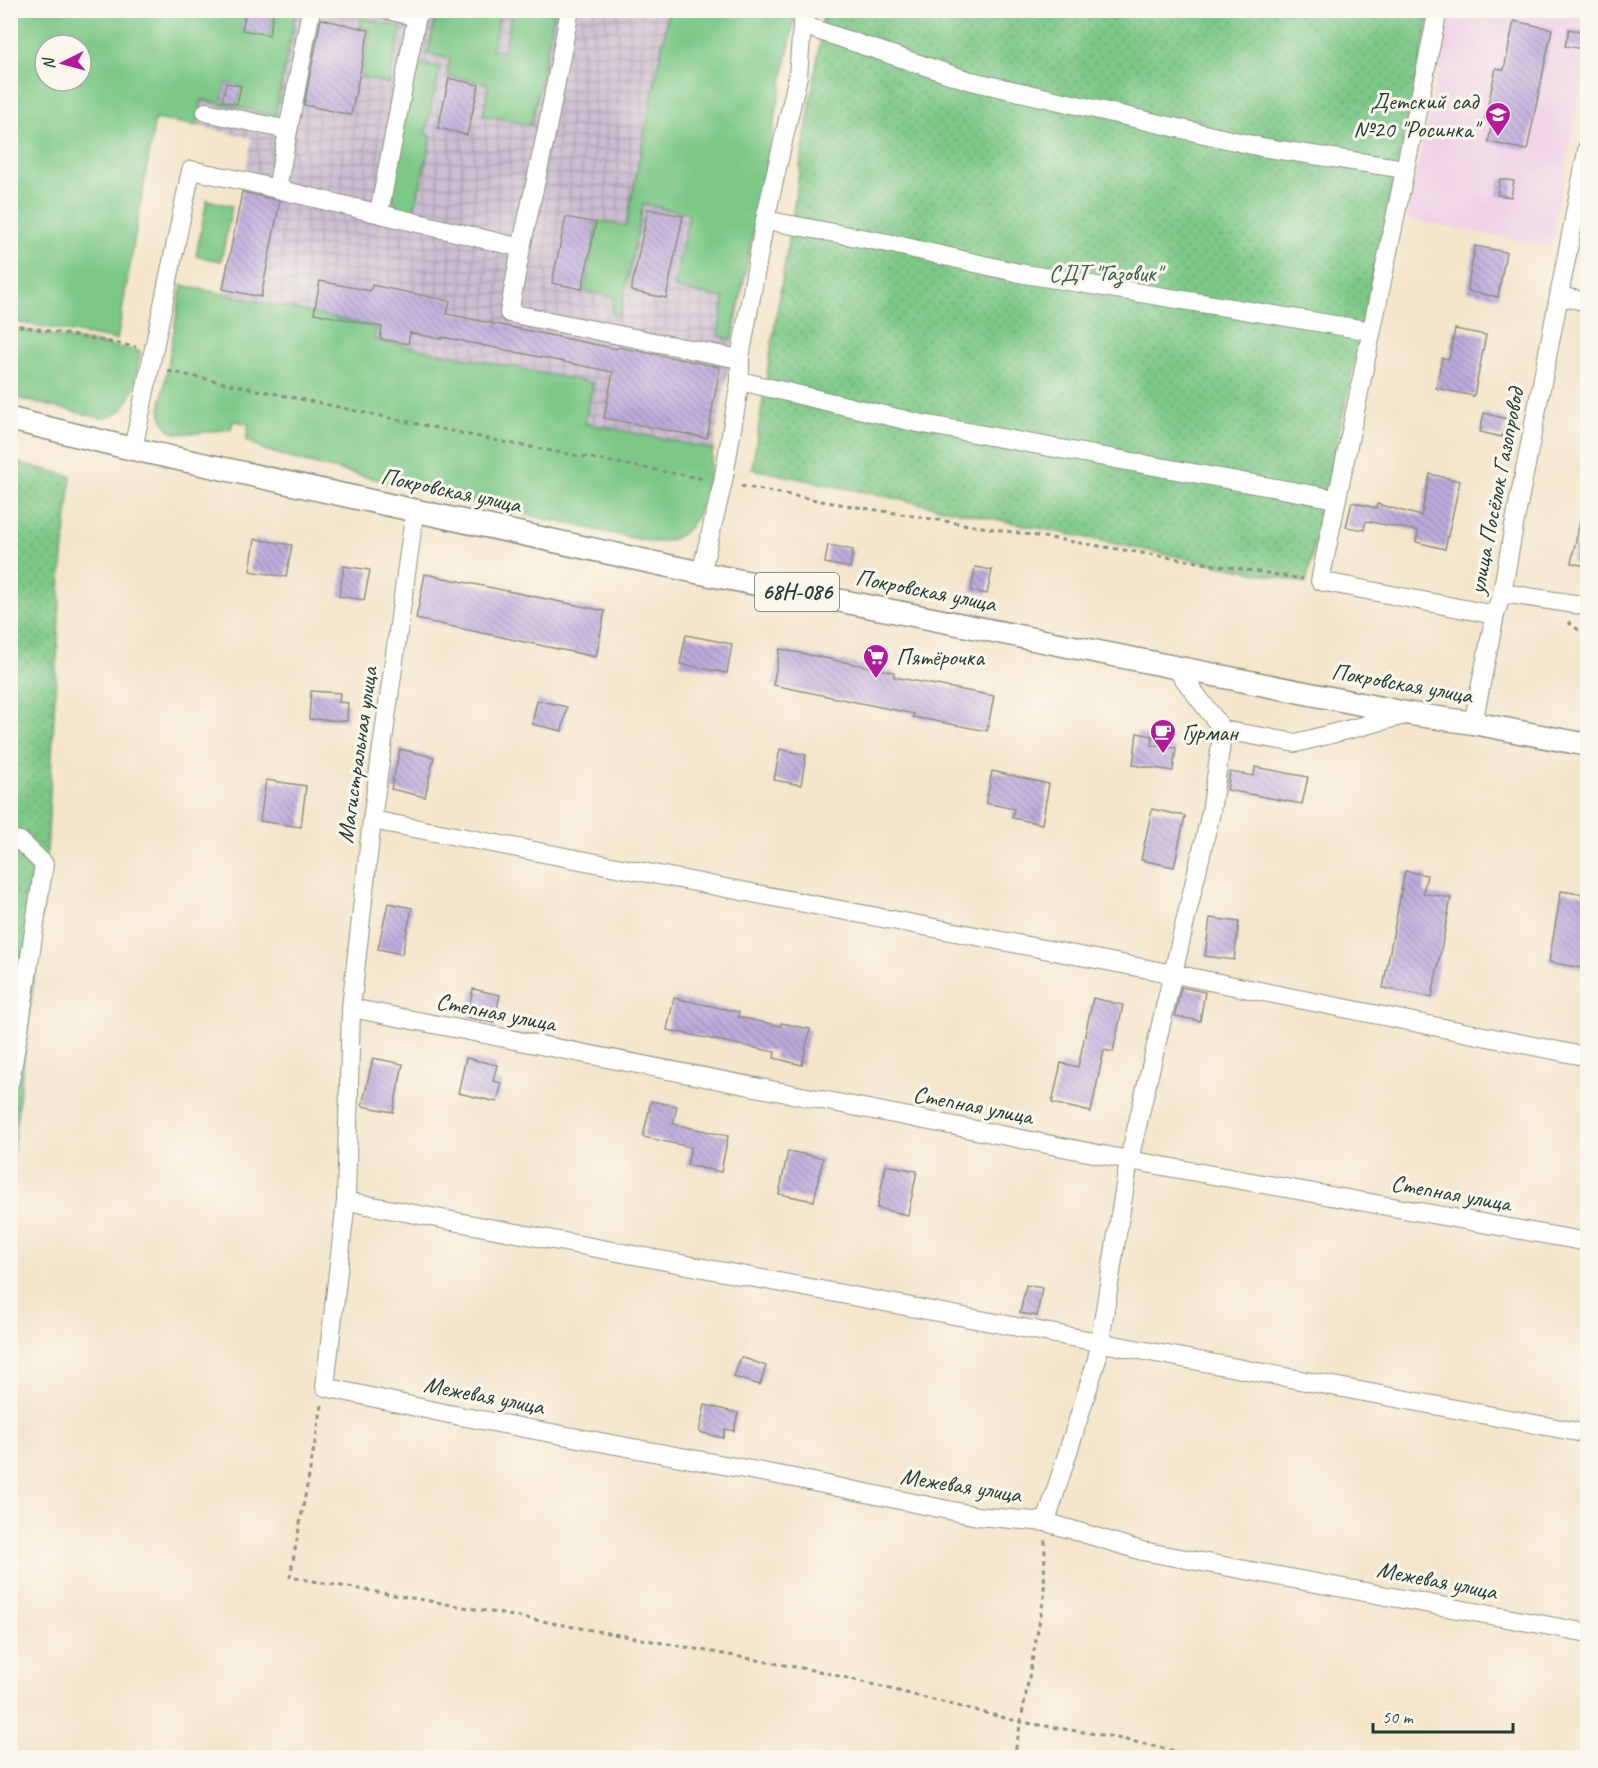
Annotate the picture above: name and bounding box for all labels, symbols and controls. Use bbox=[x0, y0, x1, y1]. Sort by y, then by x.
north arrow bbox=[33, 33, 93, 93]
text: N bbox=[38, 55, 60, 70]
place label: Детский сад №20 "Росинка" bbox=[1353, 86, 1483, 144]
school or university icon: Детский сад №20 "Росинка" bbox=[1483, 100, 1513, 138]
park label: СДТ "Газовик" bbox=[1049, 258, 1167, 289]
street label: улица Посёлок Газопровод bbox=[1461, 383, 1531, 599]
street label: Покровская улица bbox=[378, 461, 525, 520]
street label: Покровская улица bbox=[853, 562, 1000, 619]
road number: 68Н-086 bbox=[755, 573, 839, 611]
supermarket icon: Пятёрочка bbox=[861, 642, 891, 680]
place label: Пятёрочка bbox=[896, 642, 985, 672]
street label: Покровская улица bbox=[1329, 656, 1476, 710]
street label: Магистральная улица bbox=[330, 664, 384, 845]
cafe icon: Гурман bbox=[1148, 717, 1178, 755]
place label: Гурман bbox=[1182, 717, 1240, 747]
street label: Степная улица bbox=[434, 986, 560, 1039]
street label: Степная улица bbox=[911, 1079, 1037, 1132]
street label: Степная улица bbox=[1389, 1168, 1515, 1219]
street label: Межевая улица bbox=[421, 1369, 548, 1422]
street label: Межевая улица bbox=[898, 1461, 1025, 1510]
street label: Межевая улица bbox=[1374, 1554, 1501, 1607]
scale bar bbox=[1373, 1696, 1512, 1734]
text: 50 m bbox=[1382, 1706, 1415, 1728]

